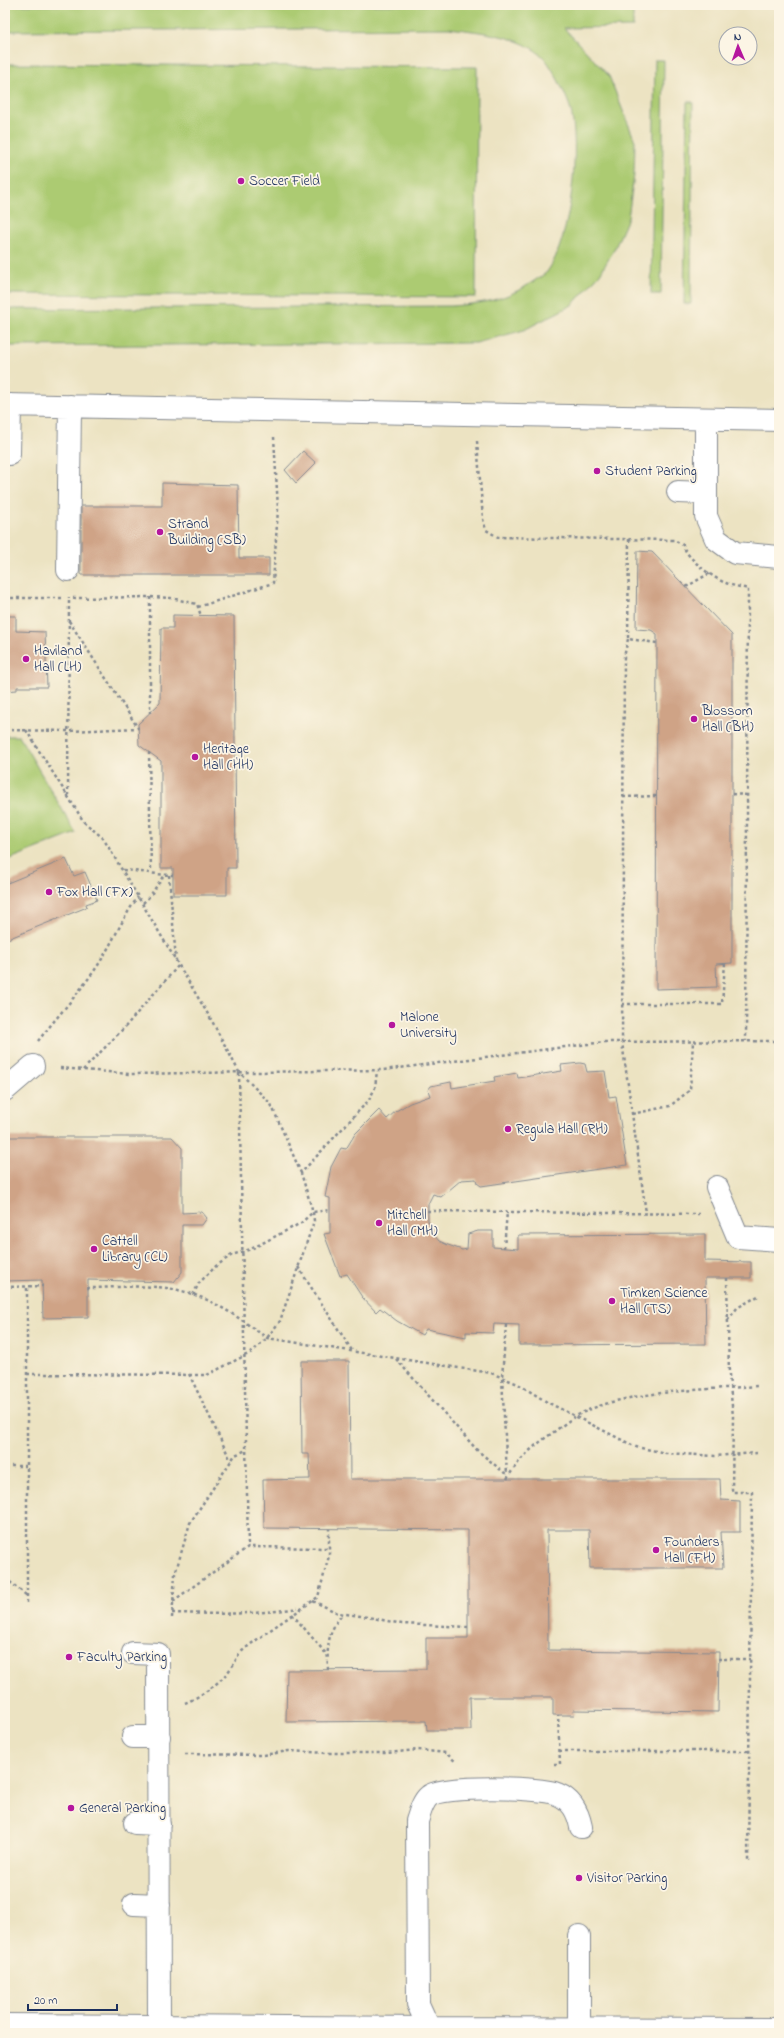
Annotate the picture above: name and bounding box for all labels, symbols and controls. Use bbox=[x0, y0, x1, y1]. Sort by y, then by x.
north arrow bbox=[718, 26, 758, 66]
text: N bbox=[734, 29, 742, 45]
place label: Soccer Field bbox=[249, 171, 320, 192]
marker: Soccer Field bbox=[236, 176, 246, 186]
place label: Student Parking bbox=[605, 461, 697, 483]
marker: Student Parking bbox=[592, 466, 602, 476]
place label: Strand Building (SB) bbox=[167, 514, 246, 552]
marker: Strand Building (SB) bbox=[155, 527, 165, 537]
place label: Haviland Hall (LH) bbox=[34, 641, 82, 678]
marker: Haviland Hall (LH) bbox=[21, 654, 31, 664]
place label: Blossom Hall (BH) bbox=[701, 701, 753, 738]
marker: Blossom Hall (BH) bbox=[689, 714, 699, 724]
place label: Heritage Hall (HH) bbox=[203, 739, 253, 776]
marker: Heritage Hall (HH) bbox=[190, 752, 200, 762]
place label: Fox Hall (FX) bbox=[56, 882, 133, 903]
marker: Fox Hall (FX) bbox=[44, 887, 54, 897]
place label: Malone University bbox=[400, 1007, 457, 1045]
marker: Malone University bbox=[387, 1020, 397, 1030]
place label: Regula Hall (RH) bbox=[516, 1119, 607, 1141]
marker: Regula Hall (RH) bbox=[503, 1124, 513, 1134]
place label: Mitchell Hall (MH) bbox=[387, 1205, 438, 1242]
marker: Mitchell Hall (MH) bbox=[374, 1218, 384, 1228]
place label: Cattell Library (CL) bbox=[102, 1231, 167, 1269]
marker: Cattell Library (CL) bbox=[89, 1244, 99, 1254]
place label: Timken Science Hall (TS) bbox=[620, 1283, 708, 1320]
marker: Timken Science Hall (TS) bbox=[607, 1296, 617, 1306]
place label: Founders Hall (FH) bbox=[663, 1532, 720, 1569]
marker: Founders Hall (FH) bbox=[651, 1545, 661, 1555]
place label: Faculty Parking bbox=[76, 1647, 167, 1669]
marker: Faculty Parking bbox=[64, 1652, 74, 1662]
place label: General Parking bbox=[79, 1798, 166, 1820]
marker: General Parking bbox=[66, 1803, 76, 1813]
place label: Visitor Parking bbox=[586, 1868, 667, 1890]
marker: Visitor Parking bbox=[574, 1873, 584, 1883]
scale bar bbox=[28, 1986, 117, 2012]
text: 20 m bbox=[34, 1992, 57, 2010]

